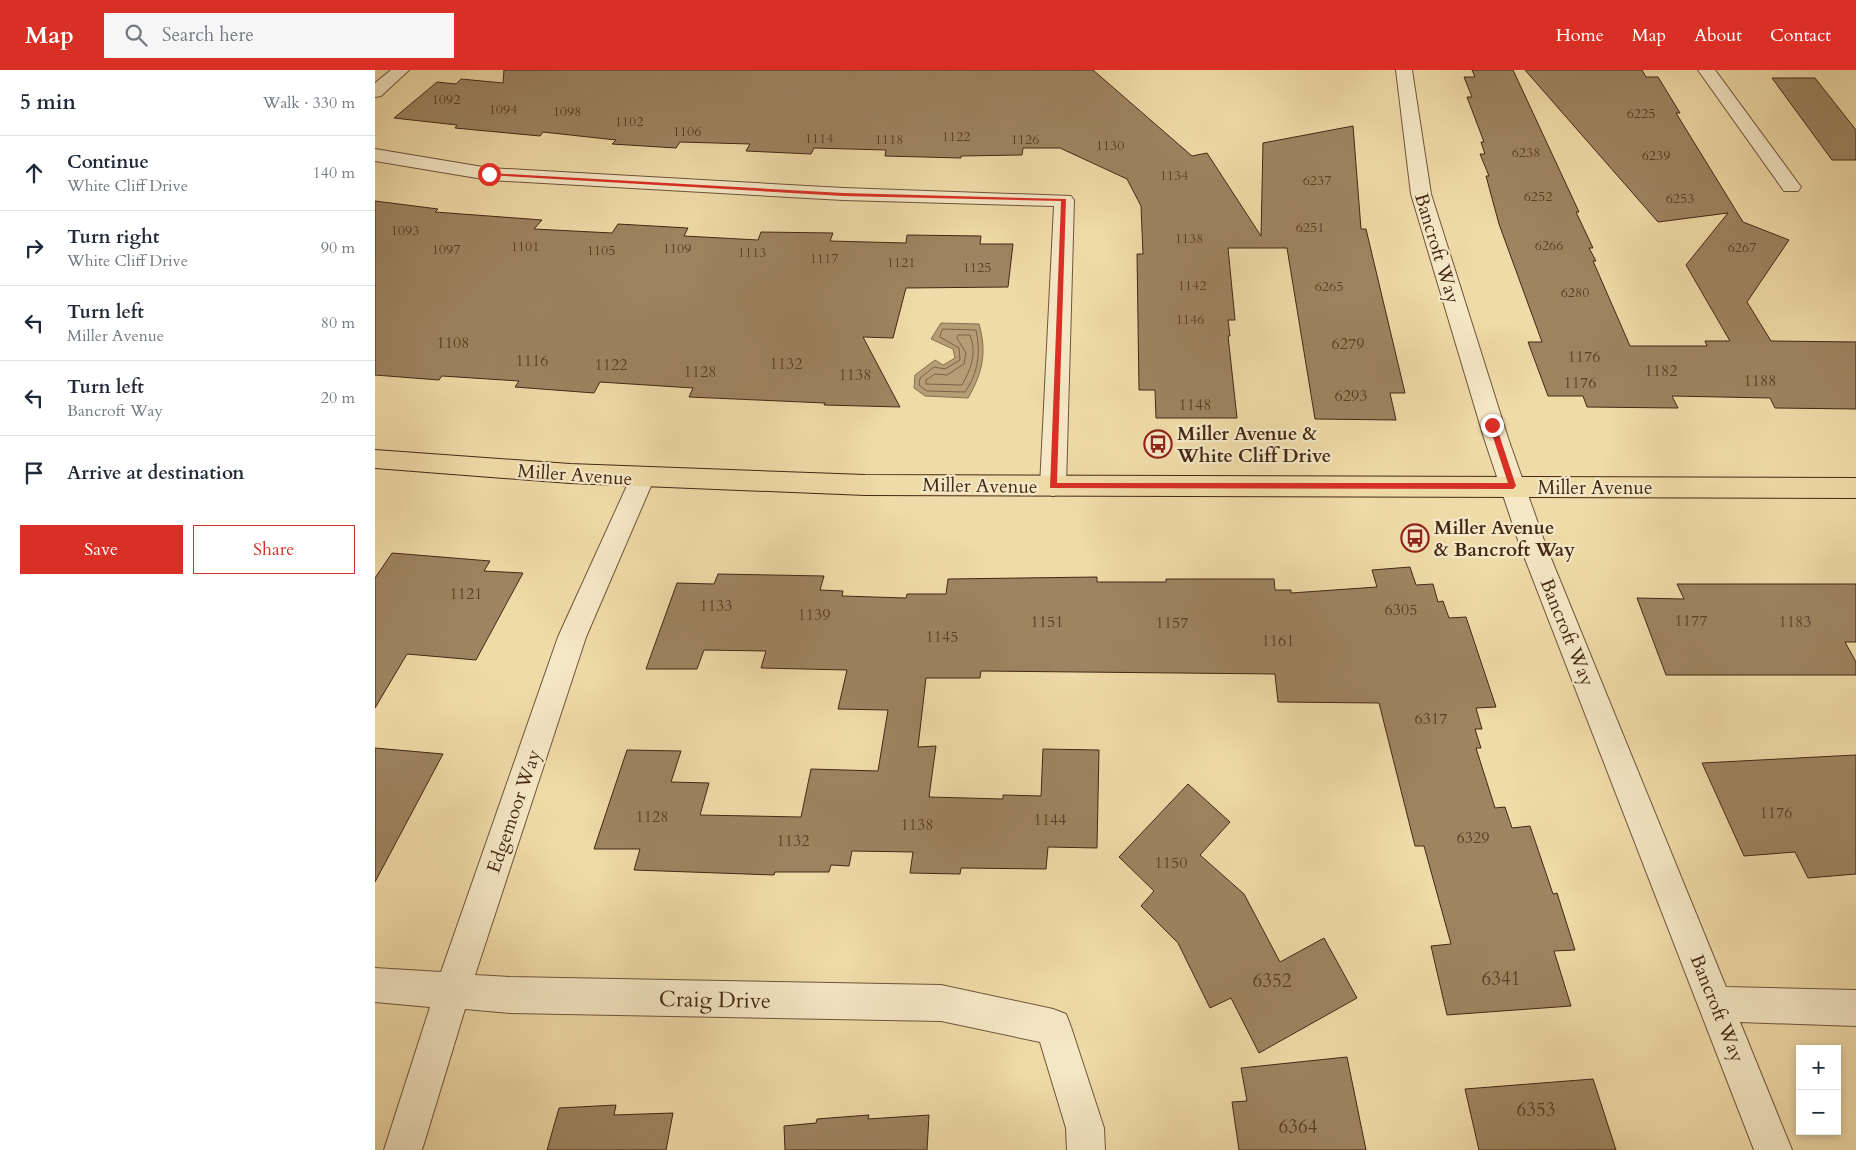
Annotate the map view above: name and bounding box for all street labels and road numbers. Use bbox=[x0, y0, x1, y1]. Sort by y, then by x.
street label: Bancroft Way bbox=[1408, 190, 1466, 307]
street label: Miller Avenue bbox=[517, 458, 633, 492]
street label: Miller Avenue bbox=[922, 472, 1038, 500]
street label: Miller Avenue bbox=[1537, 475, 1653, 501]
street label: Bancroft Way bbox=[1534, 575, 1600, 690]
street label: Edgemoor Way bbox=[481, 746, 547, 877]
street label: Bancroft Way bbox=[1684, 951, 1750, 1066]
street label: Craig Drive bbox=[659, 984, 771, 1016]

